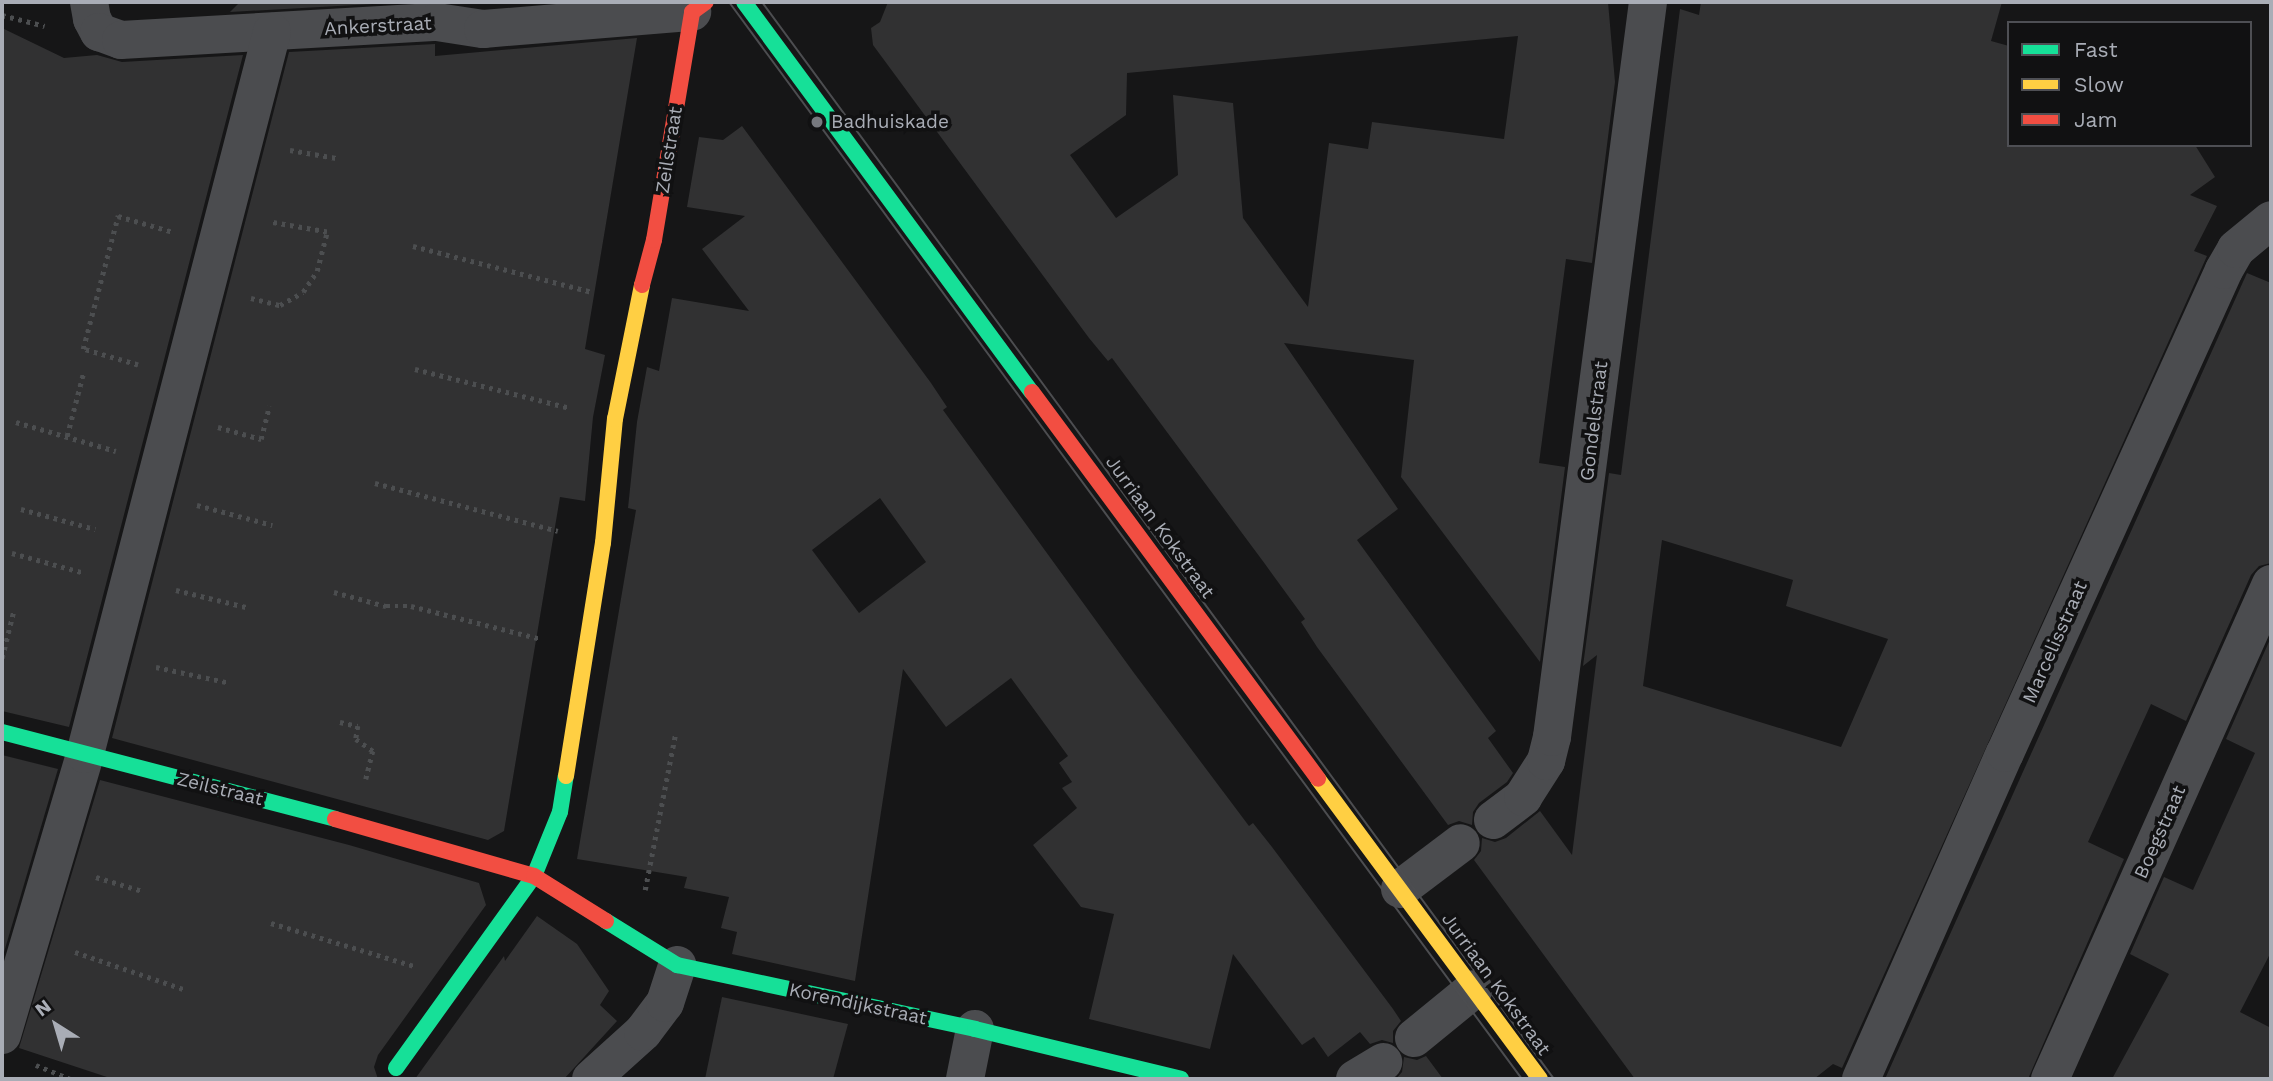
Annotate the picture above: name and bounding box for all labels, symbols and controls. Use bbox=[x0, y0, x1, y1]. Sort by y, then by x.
street label: Ankerstraat bbox=[324, 12, 432, 40]
legend bbox=[2007, 21, 2252, 147]
text: Fast bbox=[2074, 37, 2118, 62]
text: Slow bbox=[2074, 72, 2124, 97]
street label: Zeilstraat bbox=[651, 105, 687, 195]
text: Jam bbox=[2074, 107, 2117, 132]
place label: Badhuiskade bbox=[831, 111, 949, 133]
marker: Badhuiskade bbox=[809, 114, 825, 130]
street label: Gondelstraat bbox=[1575, 360, 1613, 482]
street label: Jurriaan Kokstraat bbox=[1101, 451, 1219, 603]
street label: Marcelisstraat bbox=[2018, 577, 2092, 707]
street label: Zeilstraat bbox=[175, 767, 265, 811]
street label: Boegstraat bbox=[2129, 782, 2191, 882]
street label: Jurriaan Kokstraat bbox=[1437, 908, 1555, 1060]
street label: Korendijkstraat bbox=[787, 978, 929, 1030]
north arrow bbox=[21, 990, 91, 1060]
text: N bbox=[31, 994, 56, 1021]

